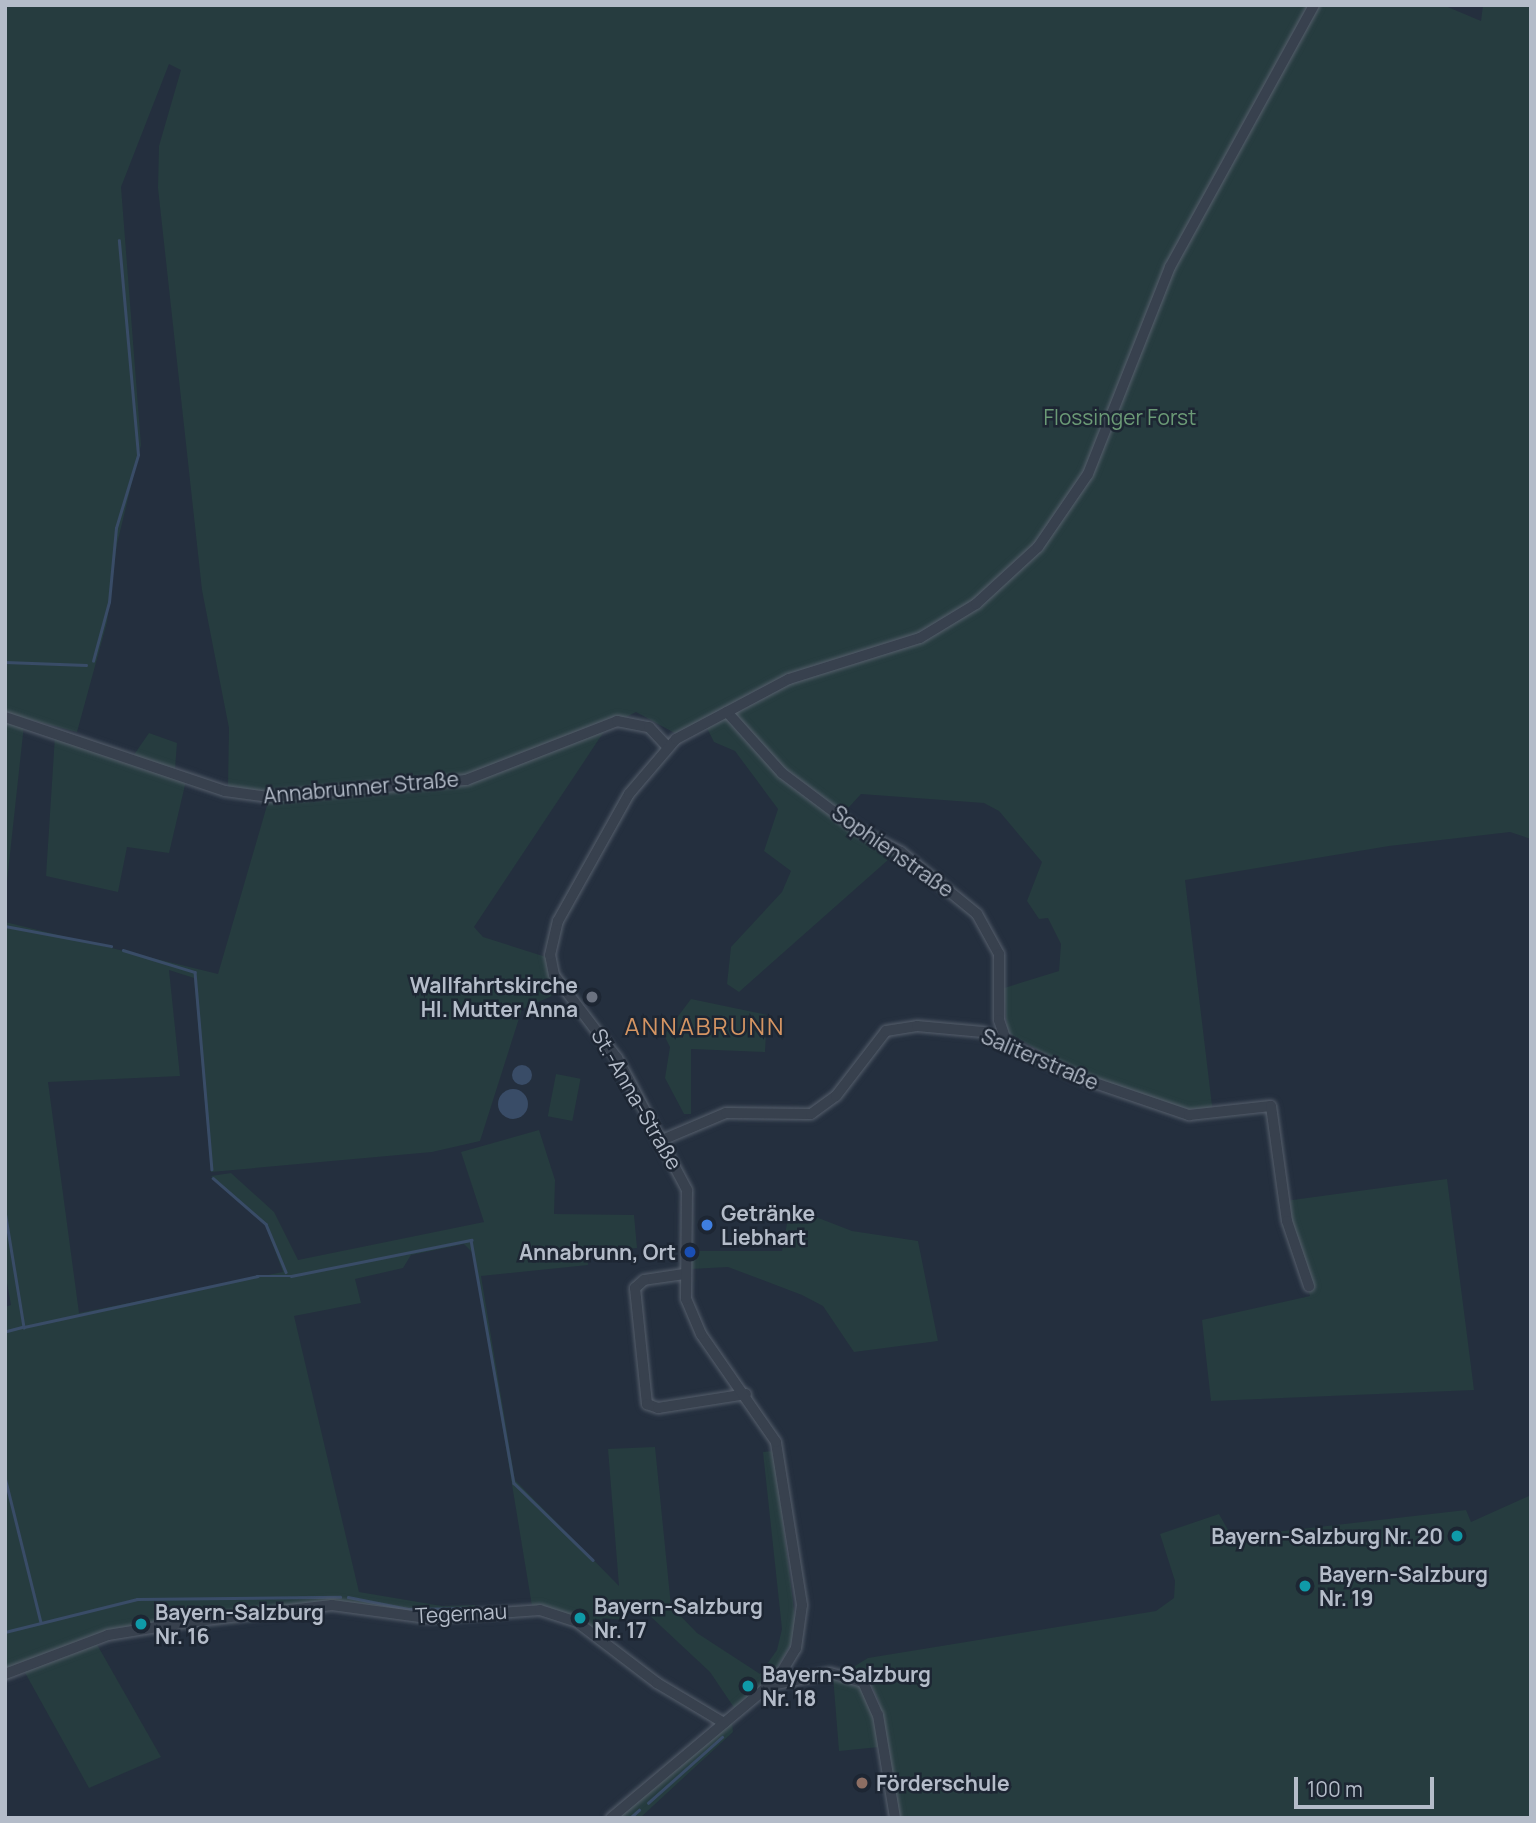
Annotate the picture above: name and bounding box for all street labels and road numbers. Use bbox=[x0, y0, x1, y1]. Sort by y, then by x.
street label: Annabrunner Straße bbox=[262, 766, 460, 808]
street label: Sophienstraße bbox=[827, 800, 959, 902]
street label: Saliterstraße bbox=[978, 1023, 1102, 1095]
street label: St.-Anna-Straße bbox=[586, 1024, 688, 1174]
street label: Tegernau bbox=[414, 1598, 508, 1628]

